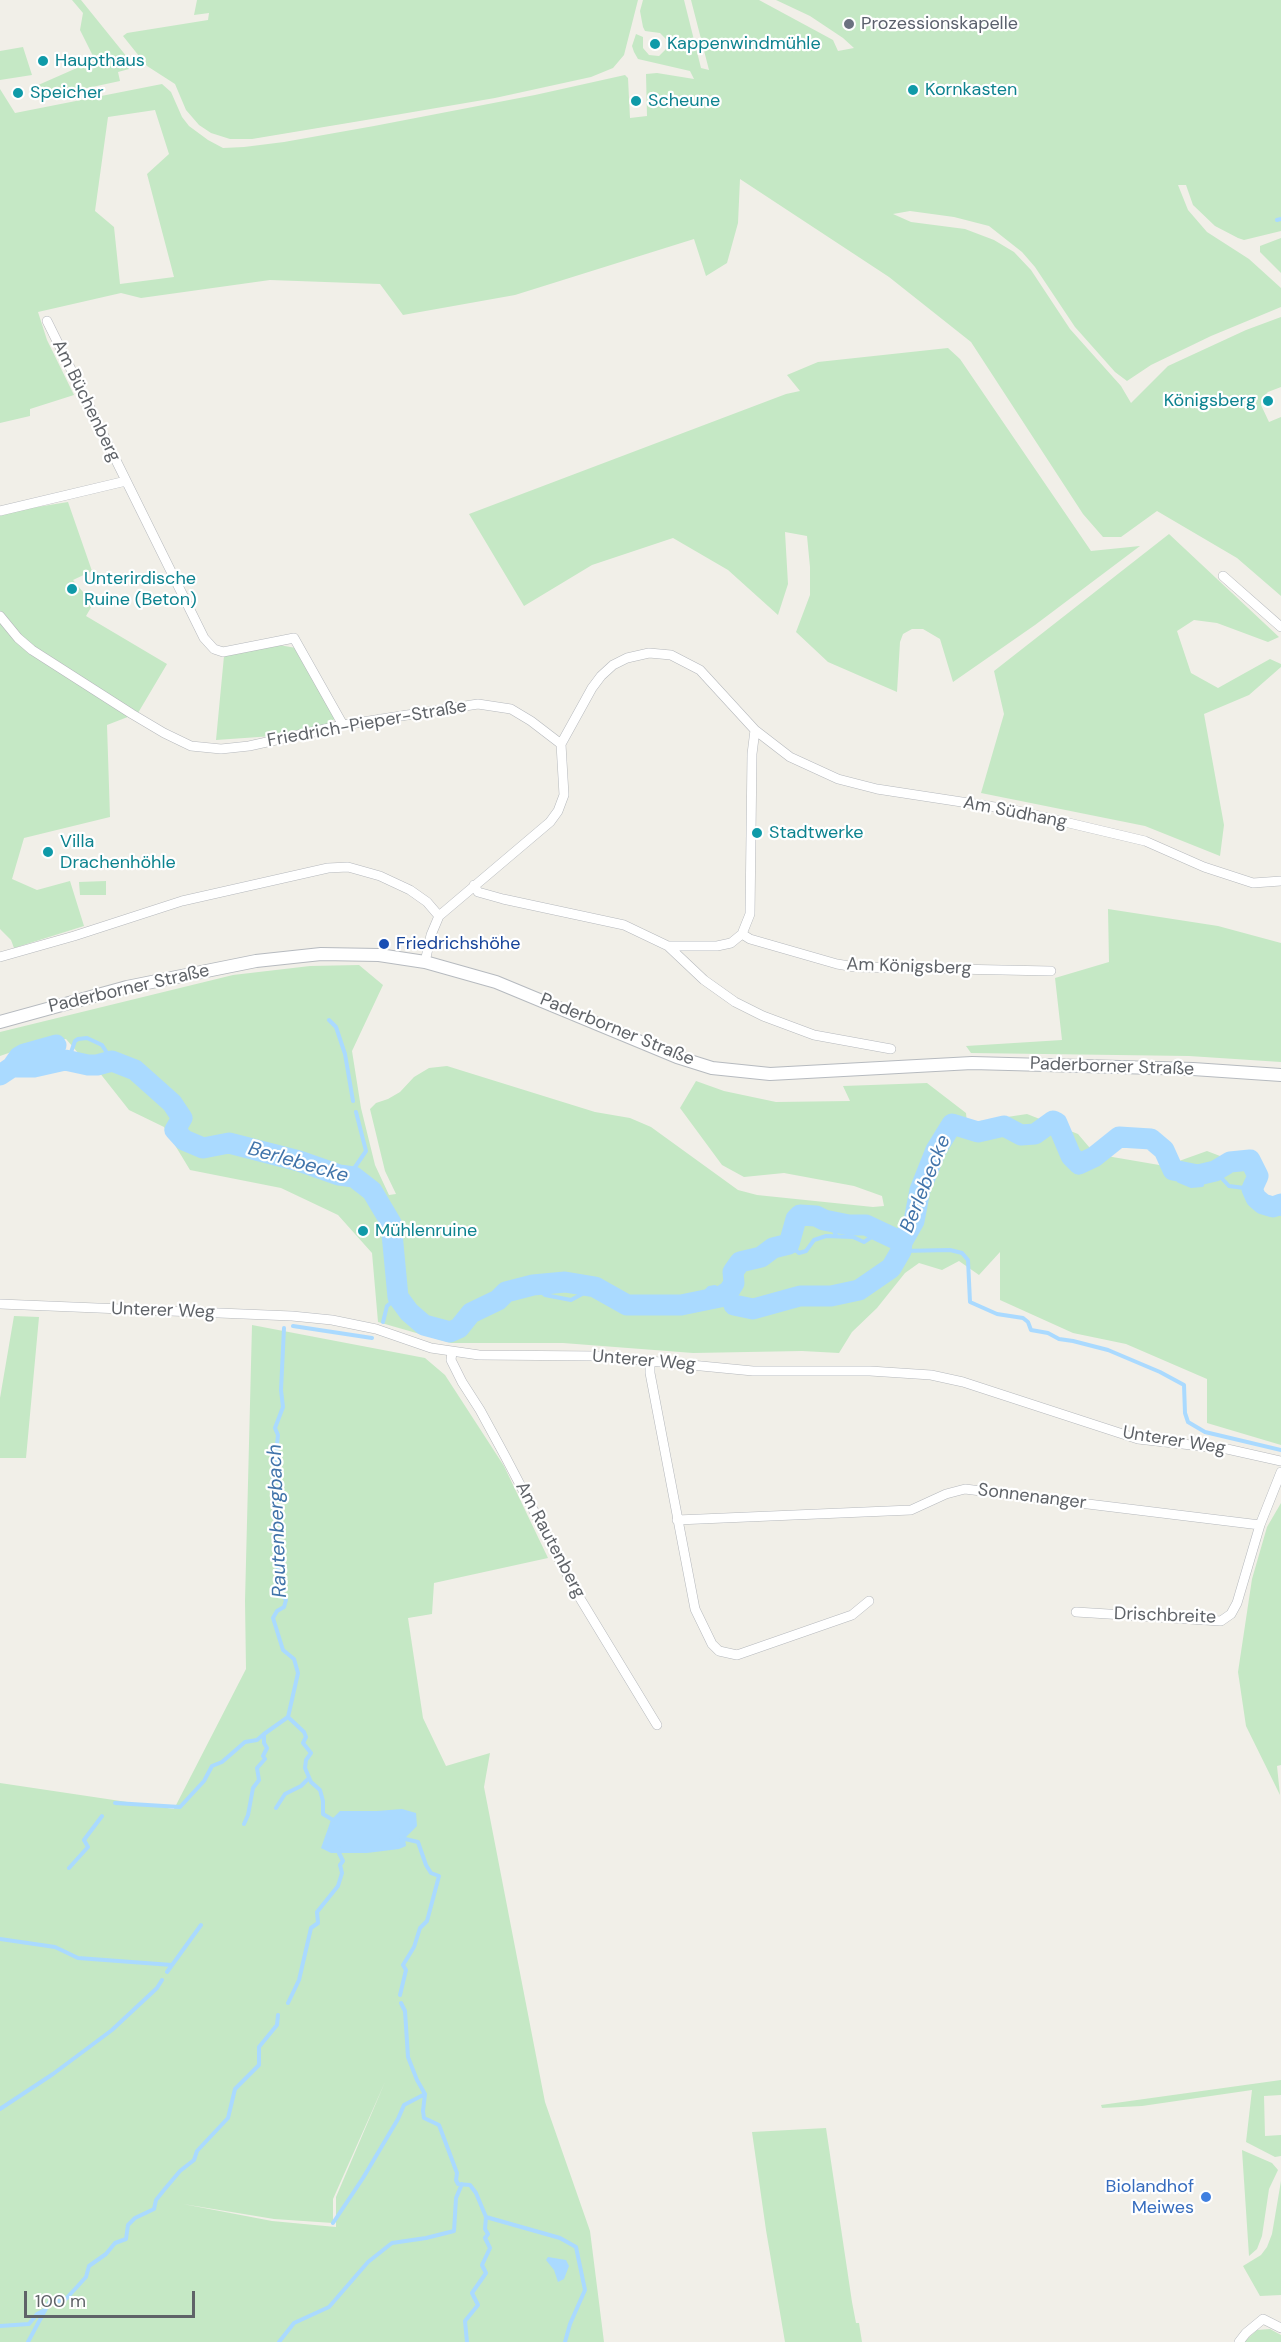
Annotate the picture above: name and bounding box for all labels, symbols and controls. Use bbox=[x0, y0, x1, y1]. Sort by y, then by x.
place label: Prozessionskapelle bbox=[861, 13, 1018, 35]
marker: Prozessionskapelle bbox=[842, 17, 856, 31]
place label: Kappenwindmühle bbox=[667, 33, 821, 55]
marker: Kappenwindmühle bbox=[648, 37, 662, 51]
place label: Haupthaus bbox=[55, 50, 145, 72]
marker: Haupthaus bbox=[36, 54, 50, 68]
place label: Kornkasten bbox=[925, 79, 1017, 101]
place label: Speicher bbox=[30, 82, 104, 104]
marker: Kornkasten bbox=[906, 83, 920, 97]
marker: Speicher bbox=[11, 86, 25, 100]
place label: Scheune bbox=[648, 90, 720, 112]
marker: Scheune bbox=[629, 94, 643, 108]
street label: Am Büchenberg bbox=[47, 336, 125, 466]
place label: Königsberg bbox=[1164, 390, 1256, 412]
marker: Königsberg bbox=[1261, 394, 1275, 408]
place label: Unterirdische Ruine (Beton) bbox=[84, 568, 197, 610]
marker: Unterirdische Ruine (Beton) bbox=[65, 582, 79, 596]
street label: Friedrich-Pieper-Straße bbox=[266, 696, 468, 752]
street label: Am Südhang bbox=[961, 792, 1069, 834]
place label: Stadtwerke bbox=[769, 822, 864, 844]
marker: Stadtwerke bbox=[750, 826, 764, 840]
place label: Villa Drachenhöhle bbox=[60, 831, 176, 874]
marker: Villa Drachenhöhle bbox=[41, 845, 55, 859]
place label: Friedrichshöhe bbox=[396, 933, 520, 955]
marker: Friedrichshöhe bbox=[377, 937, 391, 951]
street label: Am Königsberg bbox=[846, 954, 972, 980]
street label: Paderborner Straße bbox=[46, 960, 212, 1018]
street label: Paderborner Straße bbox=[537, 989, 697, 1071]
street label: Paderborner Straße bbox=[1029, 1053, 1195, 1081]
water label: Berlebecke bbox=[896, 1132, 956, 1236]
water label: Berlebecke bbox=[245, 1137, 351, 1189]
place label: Mühlenruine bbox=[375, 1220, 477, 1242]
marker: Mühlenruine bbox=[356, 1224, 370, 1238]
street label: Unterer Weg bbox=[111, 1298, 215, 1324]
street label: Unterer Weg bbox=[591, 1346, 697, 1376]
street label: Unterer Weg bbox=[1121, 1422, 1227, 1460]
water label: Rautenbergbach bbox=[263, 1444, 293, 1598]
street label: Am Rautenberg bbox=[510, 1478, 590, 1602]
street label: Sonnenanger bbox=[977, 1480, 1087, 1514]
street label: Drischbreite bbox=[1114, 1603, 1216, 1629]
place label: Biolandhof Meiwes bbox=[1106, 2176, 1194, 2218]
marker: Biolandhof Meiwes bbox=[1199, 2190, 1213, 2204]
scale bar bbox=[27, 2279, 198, 2317]
text: 100 m bbox=[35, 2289, 86, 2313]

